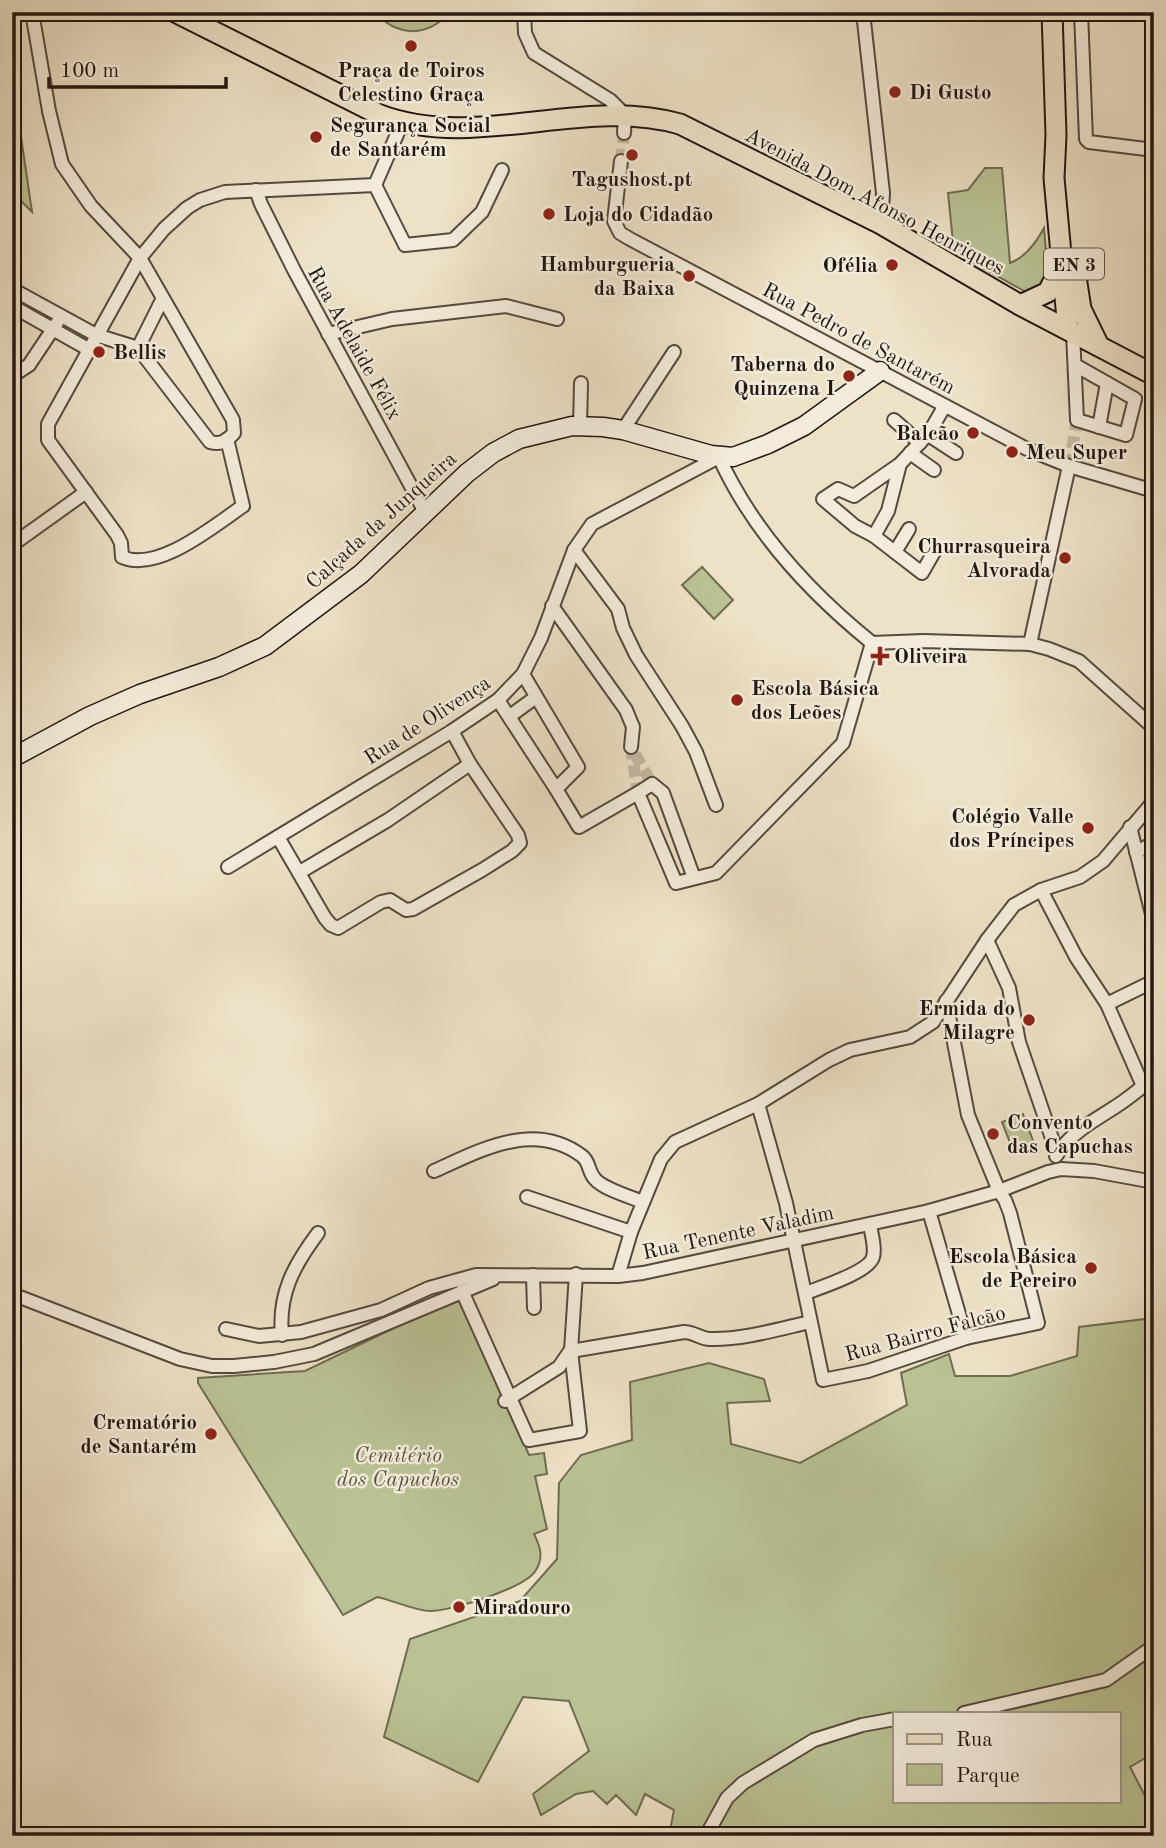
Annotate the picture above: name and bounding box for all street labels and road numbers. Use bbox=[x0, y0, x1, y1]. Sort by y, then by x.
street label: Avenida Dom Afonso Henriques bbox=[741, 125, 1008, 280]
road number: EN 3 bbox=[1044, 248, 1104, 280]
street label: Rua Adelaide Félix bbox=[303, 263, 405, 424]
street label: Rua Pedro de Santarém bbox=[758, 280, 958, 399]
street label: Calçada da Junqueira bbox=[303, 448, 461, 594]
street label: Rua de Olivença bbox=[361, 673, 495, 770]
street label: Rua Tenente Valadim bbox=[641, 1203, 836, 1264]
street label: Rua Bairro Falcão bbox=[843, 1303, 1008, 1366]

